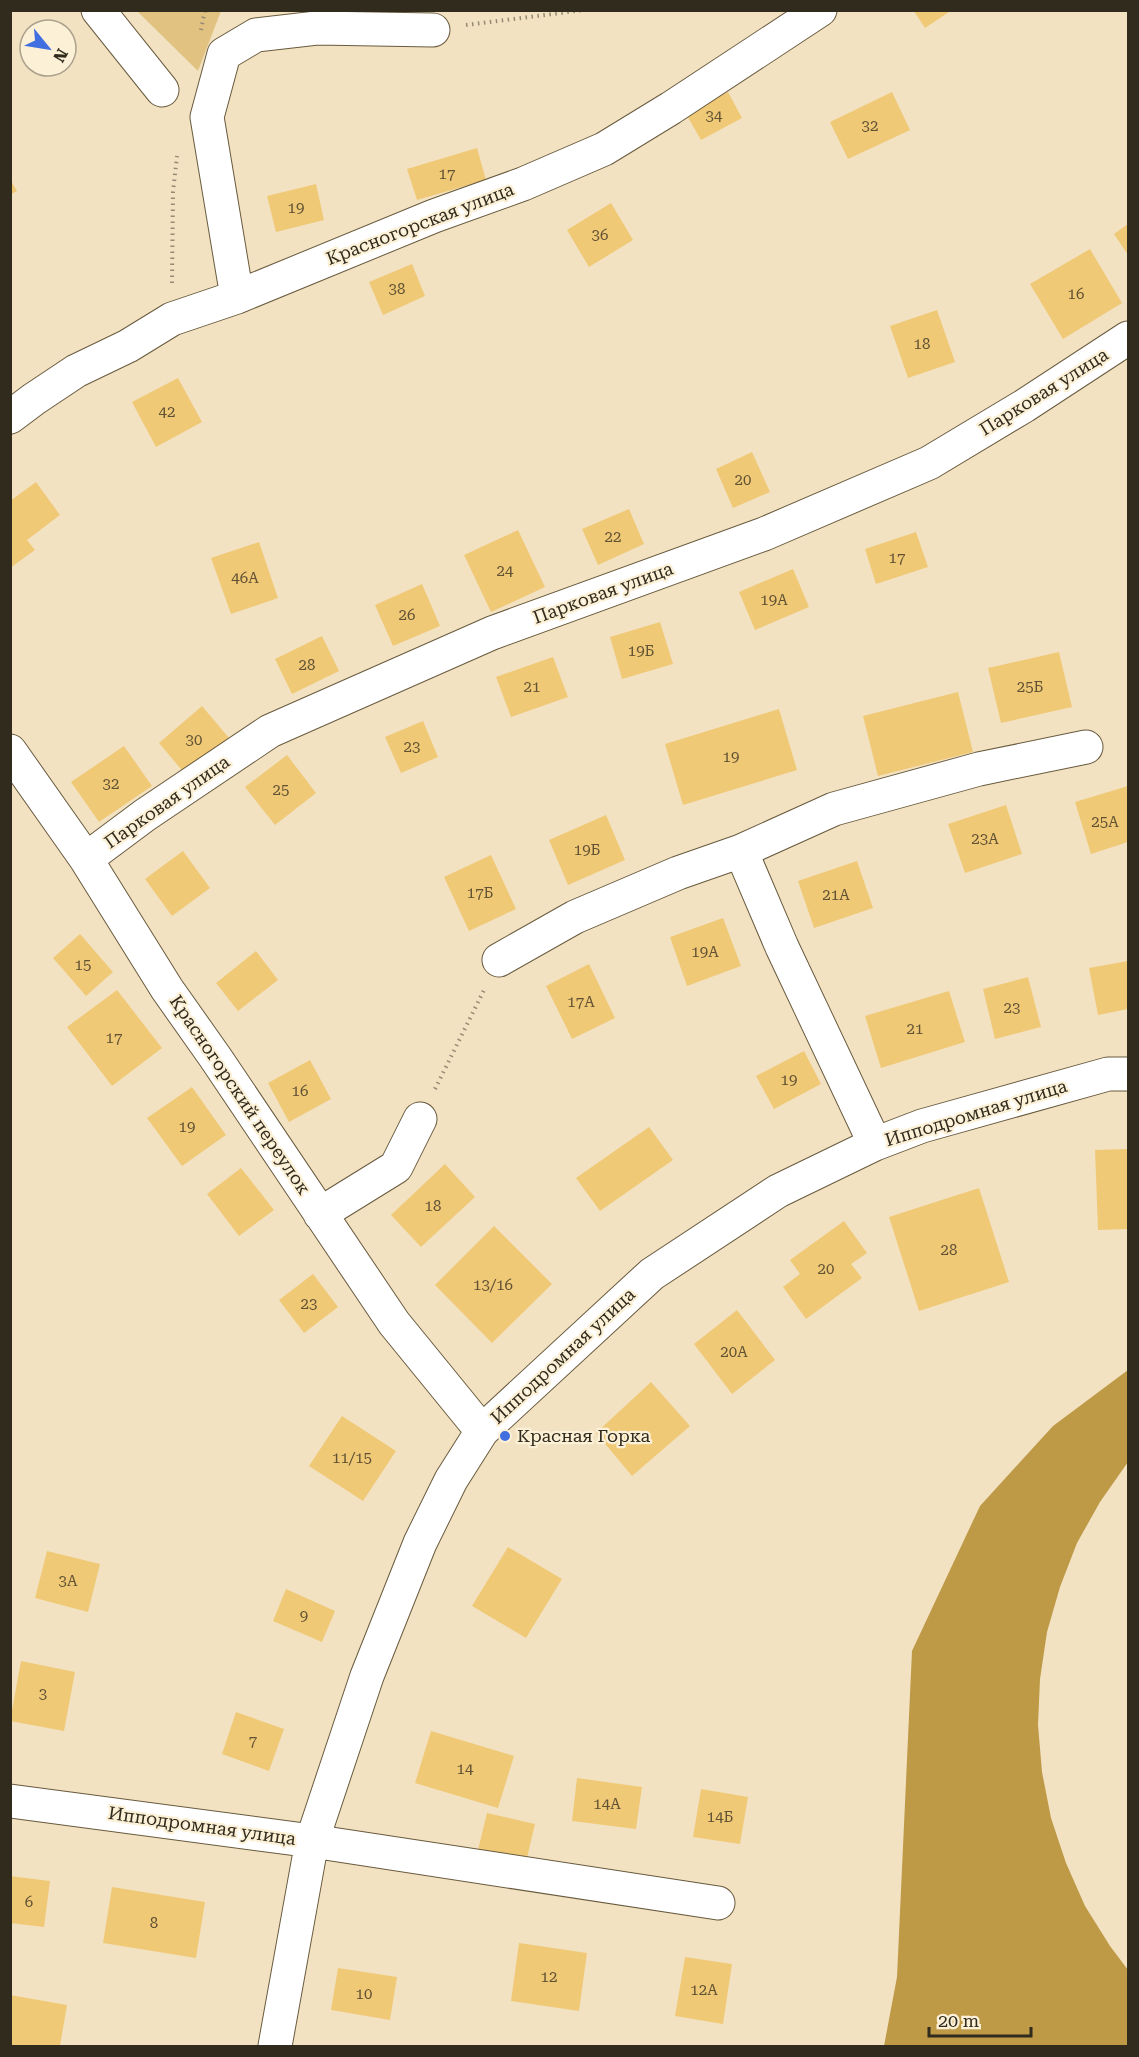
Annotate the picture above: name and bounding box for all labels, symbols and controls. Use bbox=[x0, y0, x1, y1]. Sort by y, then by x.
north arrow bbox=[18, 18, 78, 78]
text: N bbox=[49, 45, 72, 65]
house number: 34 bbox=[706, 107, 723, 125]
house number: 32 bbox=[862, 117, 878, 135]
house number: 17 bbox=[439, 165, 455, 183]
street label: Красногорская улица bbox=[323, 178, 517, 269]
house number: 19 bbox=[288, 199, 304, 217]
house number: 36 bbox=[592, 226, 608, 244]
house number: 38 bbox=[389, 280, 405, 298]
house number: 16 bbox=[1068, 285, 1084, 303]
house number: 18 bbox=[914, 335, 930, 353]
street label: Парковая улица bbox=[976, 343, 1112, 440]
house number: 42 bbox=[159, 403, 175, 421]
house number: 20 bbox=[735, 471, 751, 489]
house number: 22 bbox=[605, 528, 621, 546]
house number: 17 bbox=[889, 549, 905, 567]
street label: Парковая улица bbox=[530, 557, 676, 628]
house number: 24 bbox=[497, 562, 514, 580]
house number: 46А bbox=[231, 569, 259, 587]
house number: 19А bbox=[760, 591, 788, 609]
house number: 26 bbox=[399, 606, 415, 624]
house number: 19Б bbox=[628, 642, 655, 660]
house number: 28 bbox=[299, 656, 315, 674]
house number: 21 bbox=[524, 678, 540, 696]
house number: 25Б bbox=[1017, 678, 1044, 696]
house number: 30 bbox=[186, 731, 202, 749]
house number: 23 bbox=[404, 738, 420, 756]
house number: 19 bbox=[723, 748, 739, 766]
street label: Парковая улица bbox=[100, 750, 233, 853]
house number: 32 bbox=[103, 775, 119, 793]
house number: 25 bbox=[273, 781, 289, 799]
house number: 25А bbox=[1091, 813, 1119, 831]
house number: 23А bbox=[971, 830, 999, 848]
house number: 19Б bbox=[574, 841, 601, 859]
house number: 17Б bbox=[467, 884, 494, 902]
house number: 21А bbox=[822, 886, 850, 904]
house number: 19А bbox=[691, 943, 719, 961]
house number: 15 bbox=[75, 956, 91, 974]
street label: Красногорский переулок bbox=[166, 991, 315, 1198]
house number: 17А bbox=[567, 993, 595, 1011]
house number: 23 bbox=[1004, 999, 1020, 1017]
house number: 21 bbox=[907, 1020, 923, 1038]
house number: 17 bbox=[106, 1029, 122, 1047]
house number: 19 bbox=[781, 1071, 797, 1089]
street label: Ипподромная улица bbox=[882, 1075, 1070, 1150]
house number: 16 bbox=[292, 1082, 308, 1100]
house number: 19 bbox=[179, 1118, 195, 1136]
house number: 18 bbox=[425, 1197, 441, 1215]
house number: 28 bbox=[941, 1241, 957, 1259]
house number: 20 bbox=[818, 1260, 834, 1278]
house number: 13/16 bbox=[473, 1276, 513, 1294]
street label: Ипподромная улица bbox=[486, 1283, 639, 1428]
house number: 23 bbox=[301, 1295, 317, 1313]
house number: 20А bbox=[720, 1343, 748, 1361]
place label: Красная Горка bbox=[517, 1425, 650, 1446]
marker: Красная Горка bbox=[498, 1429, 512, 1443]
house number: 11/15 bbox=[332, 1449, 372, 1467]
house number: 3А bbox=[59, 1572, 78, 1590]
house number: 9 bbox=[300, 1607, 308, 1625]
house number: 3 bbox=[39, 1685, 47, 1703]
house number: 7 bbox=[249, 1732, 257, 1750]
house number: 14 bbox=[457, 1760, 474, 1778]
house number: 14А bbox=[593, 1795, 621, 1813]
street label: Ипподромная улица bbox=[107, 1802, 298, 1849]
house number: 14Б bbox=[707, 1808, 734, 1826]
house number: 6 bbox=[25, 1893, 33, 1911]
house number: 8 bbox=[150, 1914, 158, 1932]
house number: 12 bbox=[541, 1968, 557, 1986]
house number: 12А bbox=[690, 1981, 718, 1999]
house number: 10 bbox=[356, 1985, 372, 2003]
scale bar bbox=[929, 2000, 1031, 2038]
text: 20 m bbox=[938, 2010, 979, 2031]

